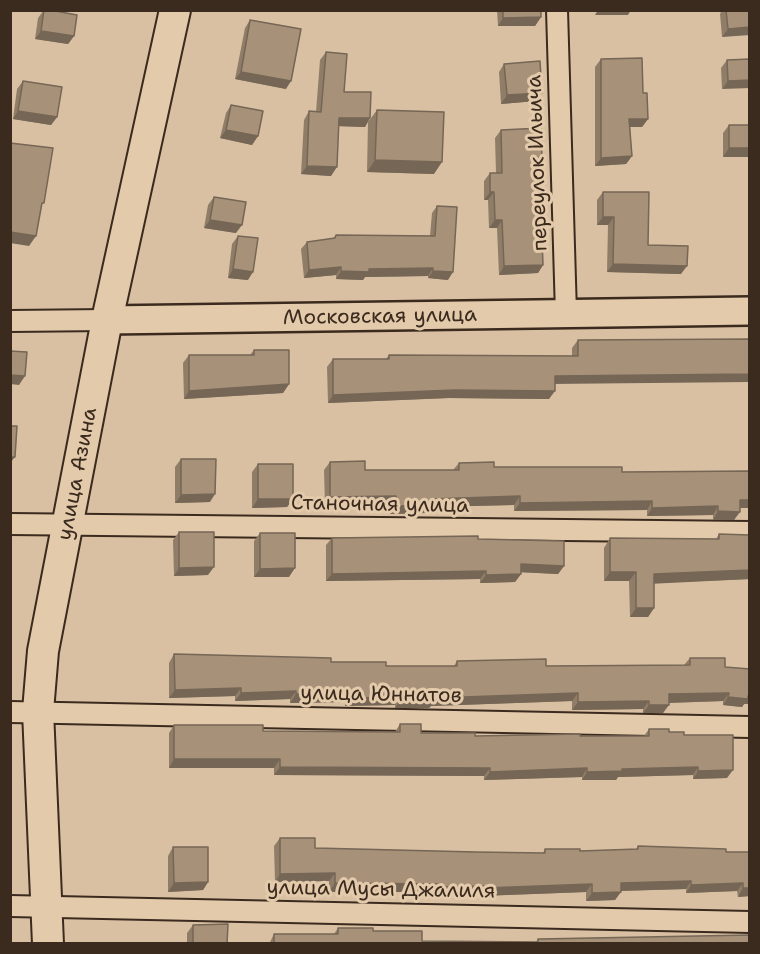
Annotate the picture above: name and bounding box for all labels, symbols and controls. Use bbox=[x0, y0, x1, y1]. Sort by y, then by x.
street label: переулок Ильича bbox=[522, 74, 554, 252]
street label: Московская улица bbox=[283, 303, 477, 331]
street label: улица Азина bbox=[53, 405, 103, 543]
street label: Станочная улица bbox=[291, 491, 469, 519]
street label: улица Юннатов bbox=[300, 681, 462, 709]
street label: улица Мусы Джалиля bbox=[266, 875, 496, 905]

